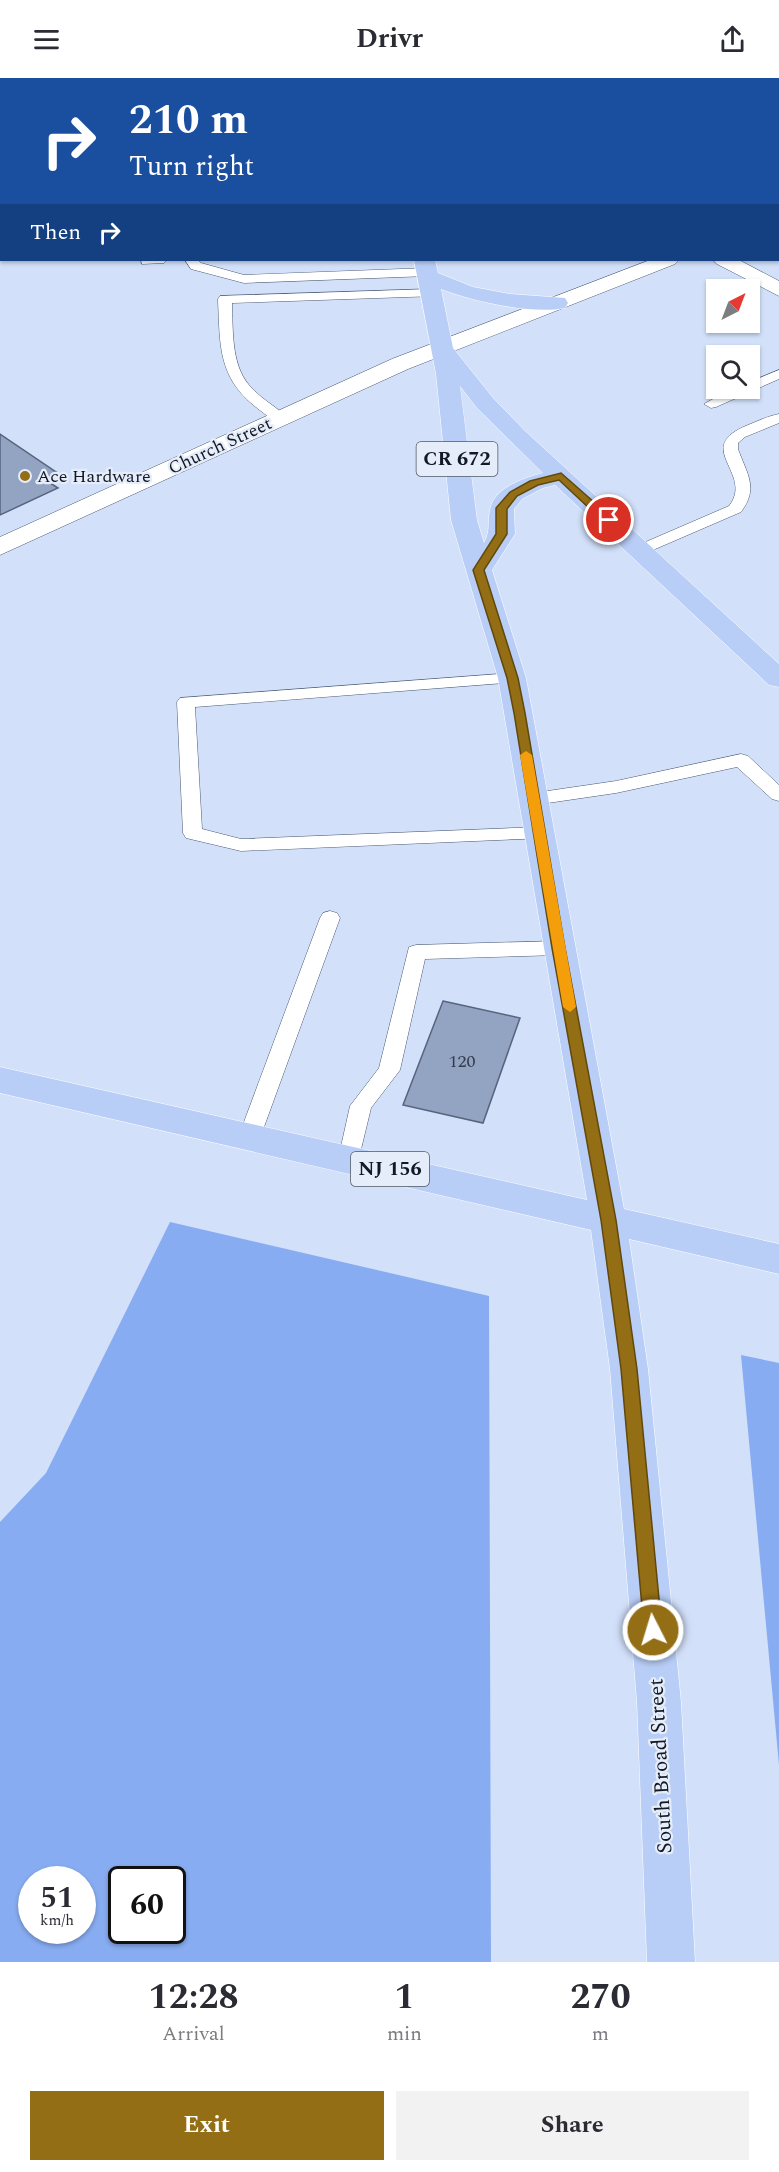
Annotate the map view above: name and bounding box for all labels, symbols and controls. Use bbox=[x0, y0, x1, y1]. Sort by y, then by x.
text: Drivr bbox=[356, 18, 423, 60]
icon: menu bbox=[30, 23, 63, 56]
icon: share bbox=[716, 23, 749, 56]
text: 210 m bbox=[129, 89, 248, 152]
icon: right bbox=[30, 102, 108, 180]
text: Turn right bbox=[129, 146, 254, 188]
text: Then bbox=[30, 216, 81, 249]
icon: right bbox=[93, 216, 126, 249]
north arrow bbox=[706, 279, 760, 333]
map controls bbox=[706, 279, 760, 399]
button: search bbox=[706, 345, 760, 399]
street label: Church Street bbox=[164, 410, 276, 482]
road number: CR 672 bbox=[416, 442, 498, 476]
place label: Ace Hardware bbox=[37, 463, 151, 490]
marker: Ace Hardware bbox=[18, 469, 32, 483]
pin bbox=[583, 494, 634, 545]
icon: arrive bbox=[592, 503, 625, 536]
house number: 120 bbox=[449, 1048, 476, 1075]
road number: NJ 156 bbox=[351, 1152, 429, 1186]
position arrow bbox=[621, 1598, 685, 1662]
street label: South Broad Street bbox=[640, 1678, 682, 1854]
speed limit sign: 60 bbox=[108, 1866, 186, 1944]
text: 51 bbox=[40, 1875, 74, 1921]
text: km/h bbox=[40, 1909, 74, 1932]
text: 12:28 bbox=[148, 1970, 239, 2025]
text: 1 bbox=[394, 1970, 415, 2025]
text: 270 bbox=[570, 1970, 631, 2025]
text: Arrival bbox=[162, 2019, 225, 2049]
text: min bbox=[387, 2019, 422, 2049]
text: m bbox=[592, 2019, 609, 2049]
button: Exit bbox=[30, 2091, 384, 2160]
button: Share bbox=[396, 2091, 749, 2160]

